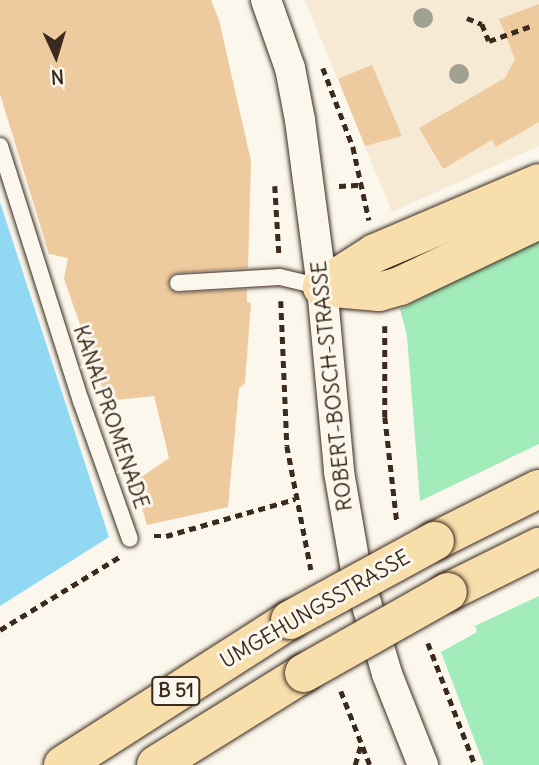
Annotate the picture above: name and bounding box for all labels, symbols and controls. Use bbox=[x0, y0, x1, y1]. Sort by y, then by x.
north arrow bbox=[21, 21, 91, 91]
text: N bbox=[50, 65, 65, 89]
street label: ROBERT-BOSCH-STRASSE bbox=[306, 260, 358, 512]
street label: KANALPROMENADE bbox=[68, 322, 154, 512]
street label: UMGEHUNGSSTRASSE bbox=[216, 544, 414, 674]
road number: B 51 bbox=[150, 676, 202, 706]

